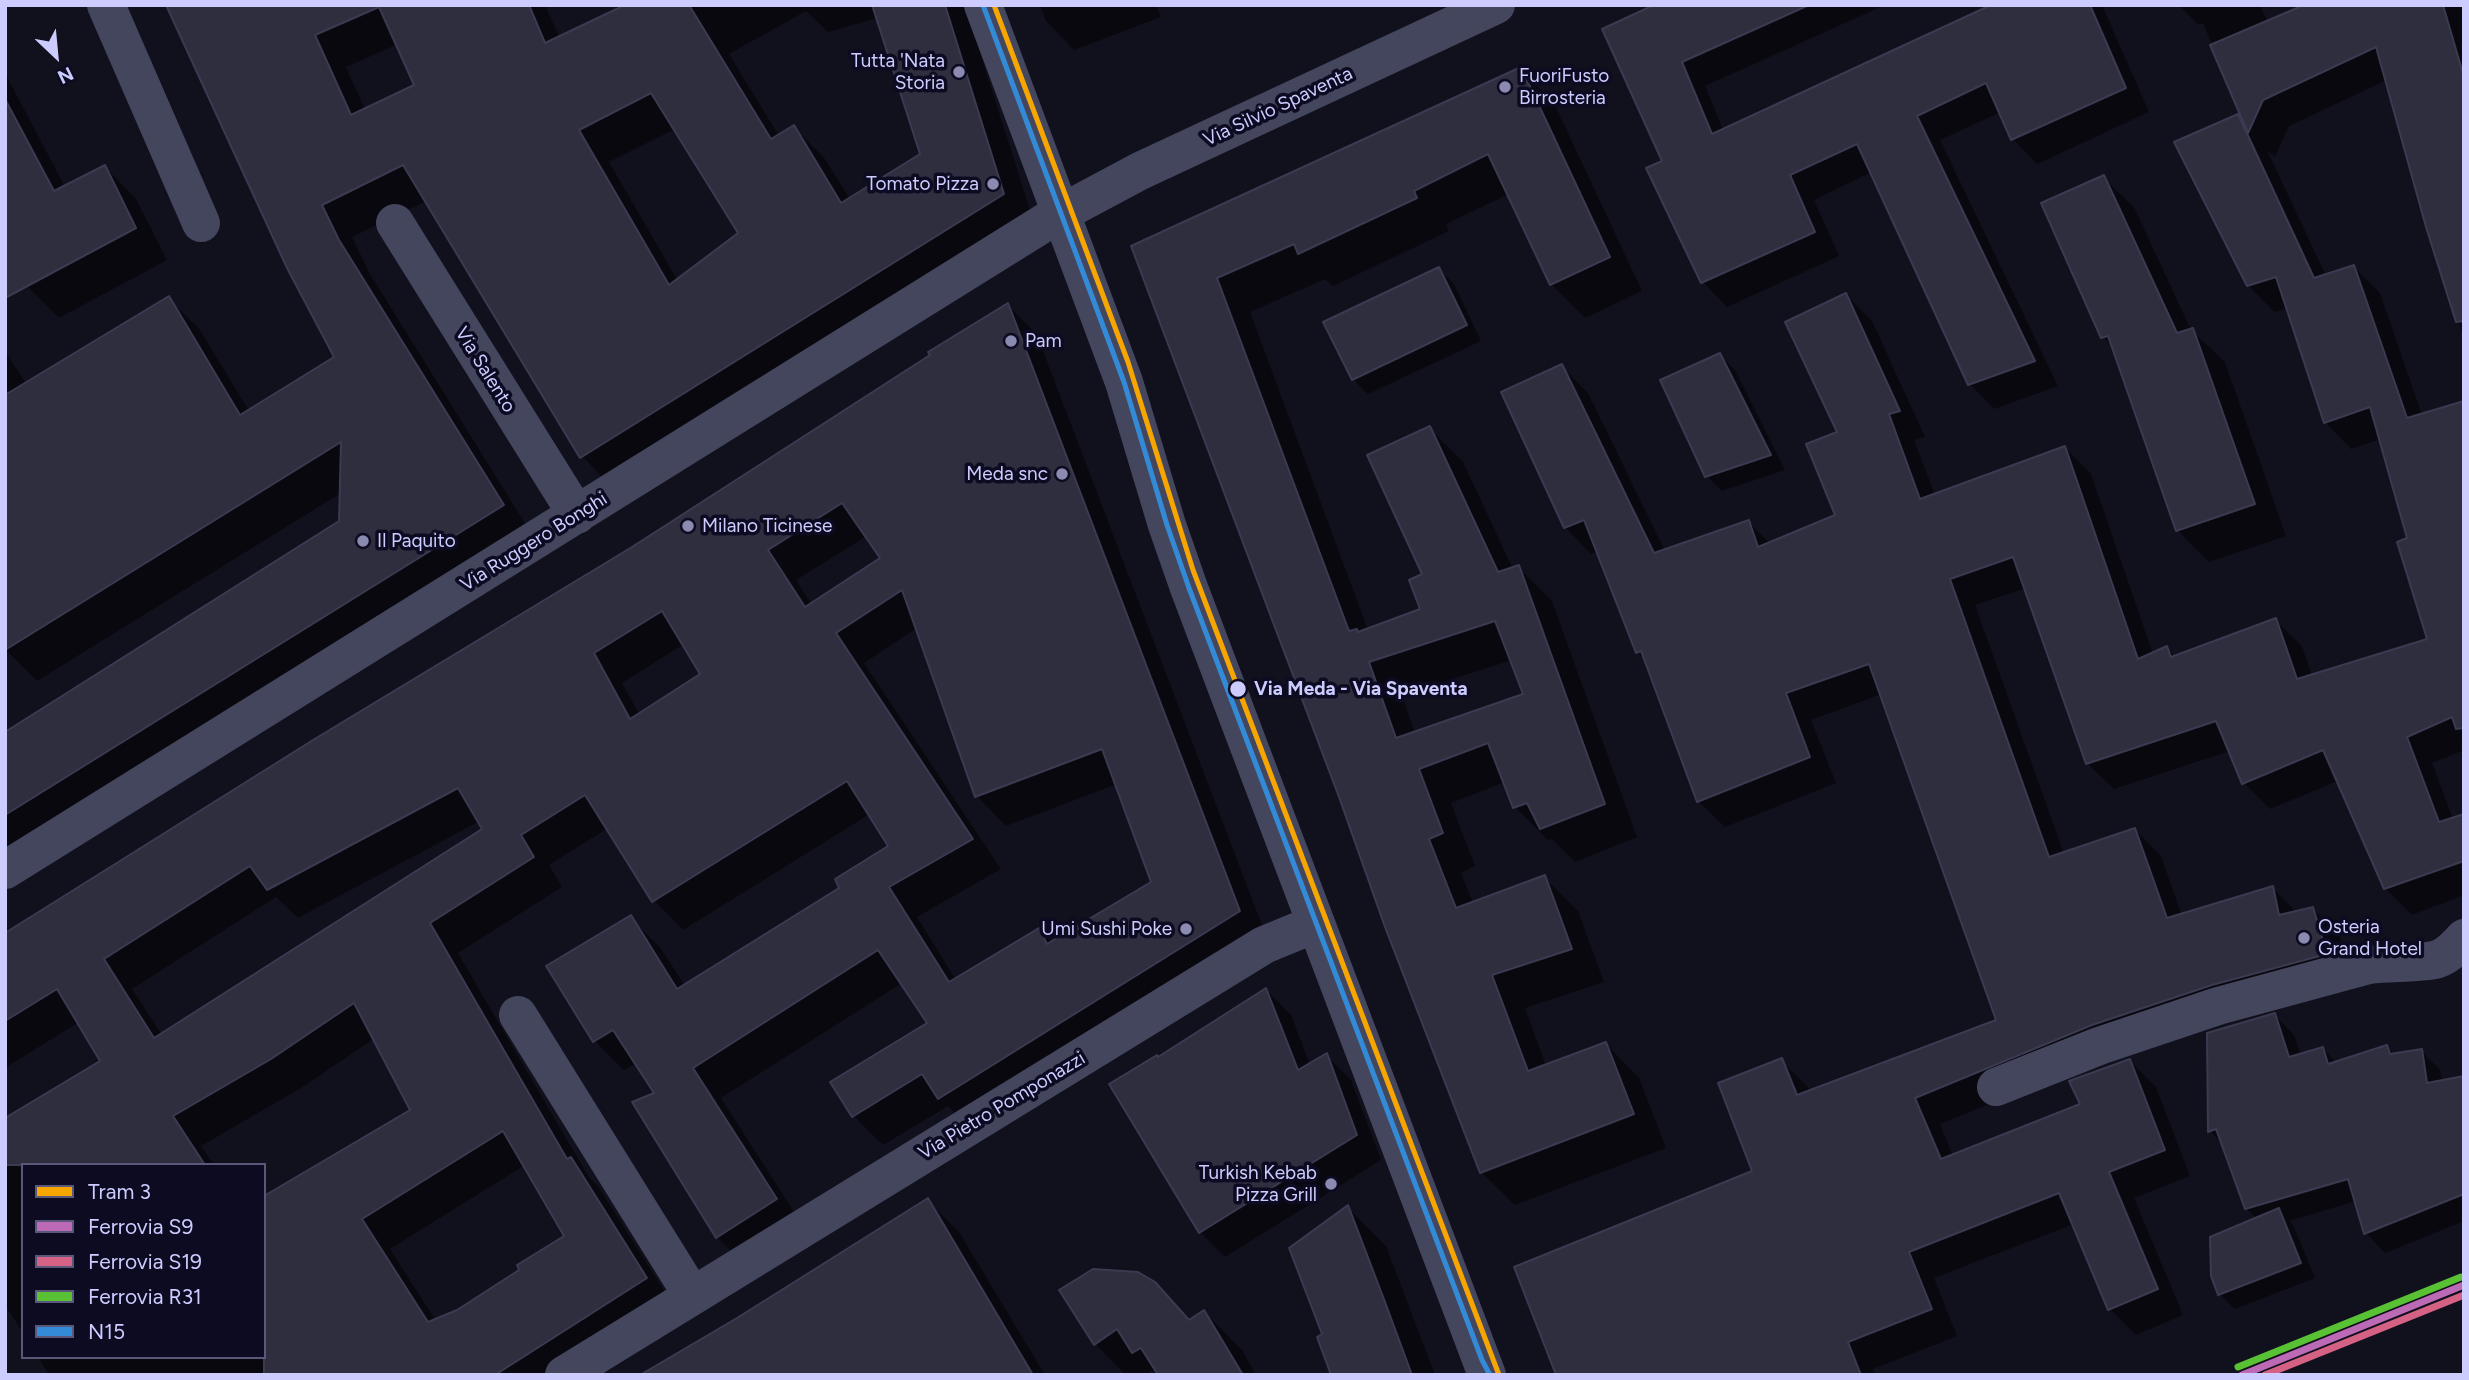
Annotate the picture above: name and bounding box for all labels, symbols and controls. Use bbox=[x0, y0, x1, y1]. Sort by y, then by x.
north arrow bbox=[21, 21, 91, 91]
place label: Tutta 'Nata Storia bbox=[851, 50, 945, 94]
text: N bbox=[54, 62, 77, 89]
street label: Via Silvio Spaventa bbox=[1200, 62, 1356, 152]
marker: Tutta 'Nata Storia bbox=[951, 64, 967, 80]
place label: FuoriFusto Birrosteria bbox=[1519, 65, 1609, 109]
marker: FuoriFusto Birrosteria bbox=[1497, 79, 1513, 95]
place label: Tomato Pizza bbox=[866, 173, 979, 195]
marker: Tomato Pizza bbox=[985, 176, 1001, 192]
street label: Via Salento bbox=[450, 323, 520, 417]
place label: Pam bbox=[1025, 330, 1062, 352]
marker: Pam bbox=[1003, 333, 1019, 349]
place label: Meda snc bbox=[966, 463, 1048, 485]
marker: Meda snc bbox=[1054, 466, 1070, 482]
street label: Via Ruggero Bonghi bbox=[456, 488, 612, 596]
place label: Milano Ticinese bbox=[702, 515, 832, 537]
marker: Milano Ticinese bbox=[680, 518, 696, 534]
place label: Il Paquito bbox=[377, 530, 456, 552]
marker: Il Paquito bbox=[355, 533, 371, 549]
place label: Via Meda - Via Spaventa bbox=[1254, 678, 1468, 700]
marker: Via Meda - Via Spaventa bbox=[1228, 679, 1248, 699]
place label: Osteria Grand Hotel bbox=[2318, 916, 2422, 960]
place label: Umi Sushi Poke bbox=[1041, 918, 1172, 940]
marker: Umi Sushi Poke bbox=[1178, 921, 1194, 937]
marker: Osteria Grand Hotel bbox=[2296, 930, 2312, 946]
street label: Via Pietro Pomponazzi bbox=[914, 1047, 1090, 1165]
place label: Turkish Kebab Pizza Grill bbox=[1199, 1162, 1317, 1206]
legend bbox=[21, 1163, 266, 1359]
marker: Turkish Kebab Pizza Grill bbox=[1323, 1176, 1339, 1192]
text: Tram 3 bbox=[88, 1179, 151, 1204]
text: Ferrovia S9 bbox=[88, 1214, 193, 1239]
text: Ferrovia S19 bbox=[88, 1249, 202, 1274]
text: Ferrovia R31 bbox=[88, 1284, 202, 1309]
text: N15 bbox=[88, 1319, 125, 1344]

